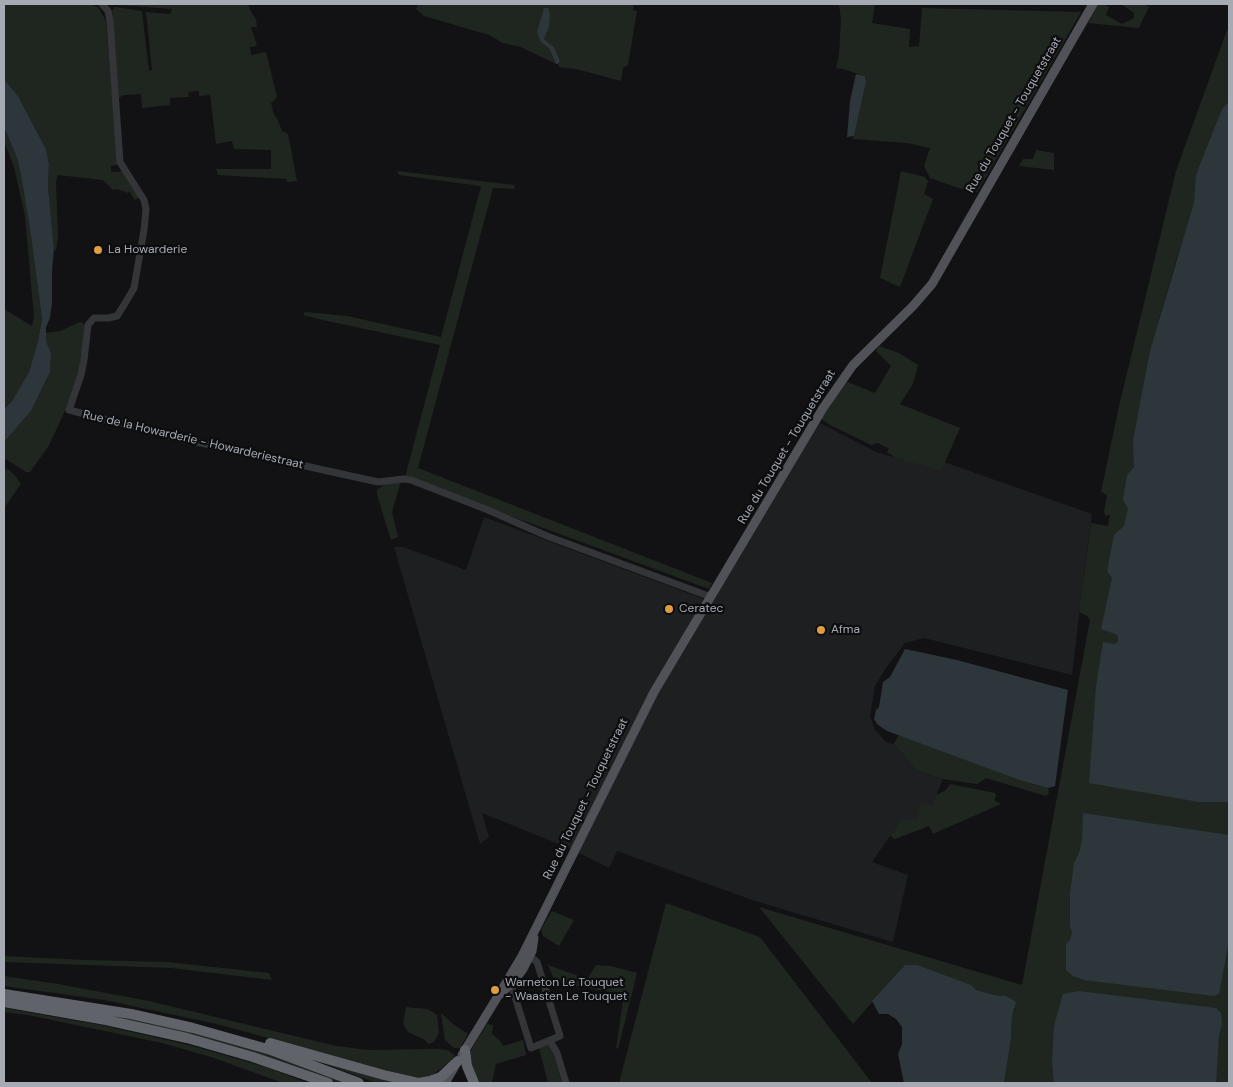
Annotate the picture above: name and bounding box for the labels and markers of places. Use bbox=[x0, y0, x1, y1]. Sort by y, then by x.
place label: La Howarderie bbox=[108, 243, 187, 257]
marker: La Howarderie bbox=[92, 244, 104, 256]
place label: Ceratec bbox=[679, 602, 723, 616]
marker: Ceratec bbox=[663, 603, 675, 615]
place label: Afma bbox=[831, 623, 860, 637]
marker: Afma bbox=[815, 624, 827, 636]
place label: Warneton Le Touquet - Waasten Le Touquet bbox=[505, 976, 627, 1004]
marker: Warneton Le Touquet - Waasten Le Touquet bbox=[489, 984, 501, 996]

